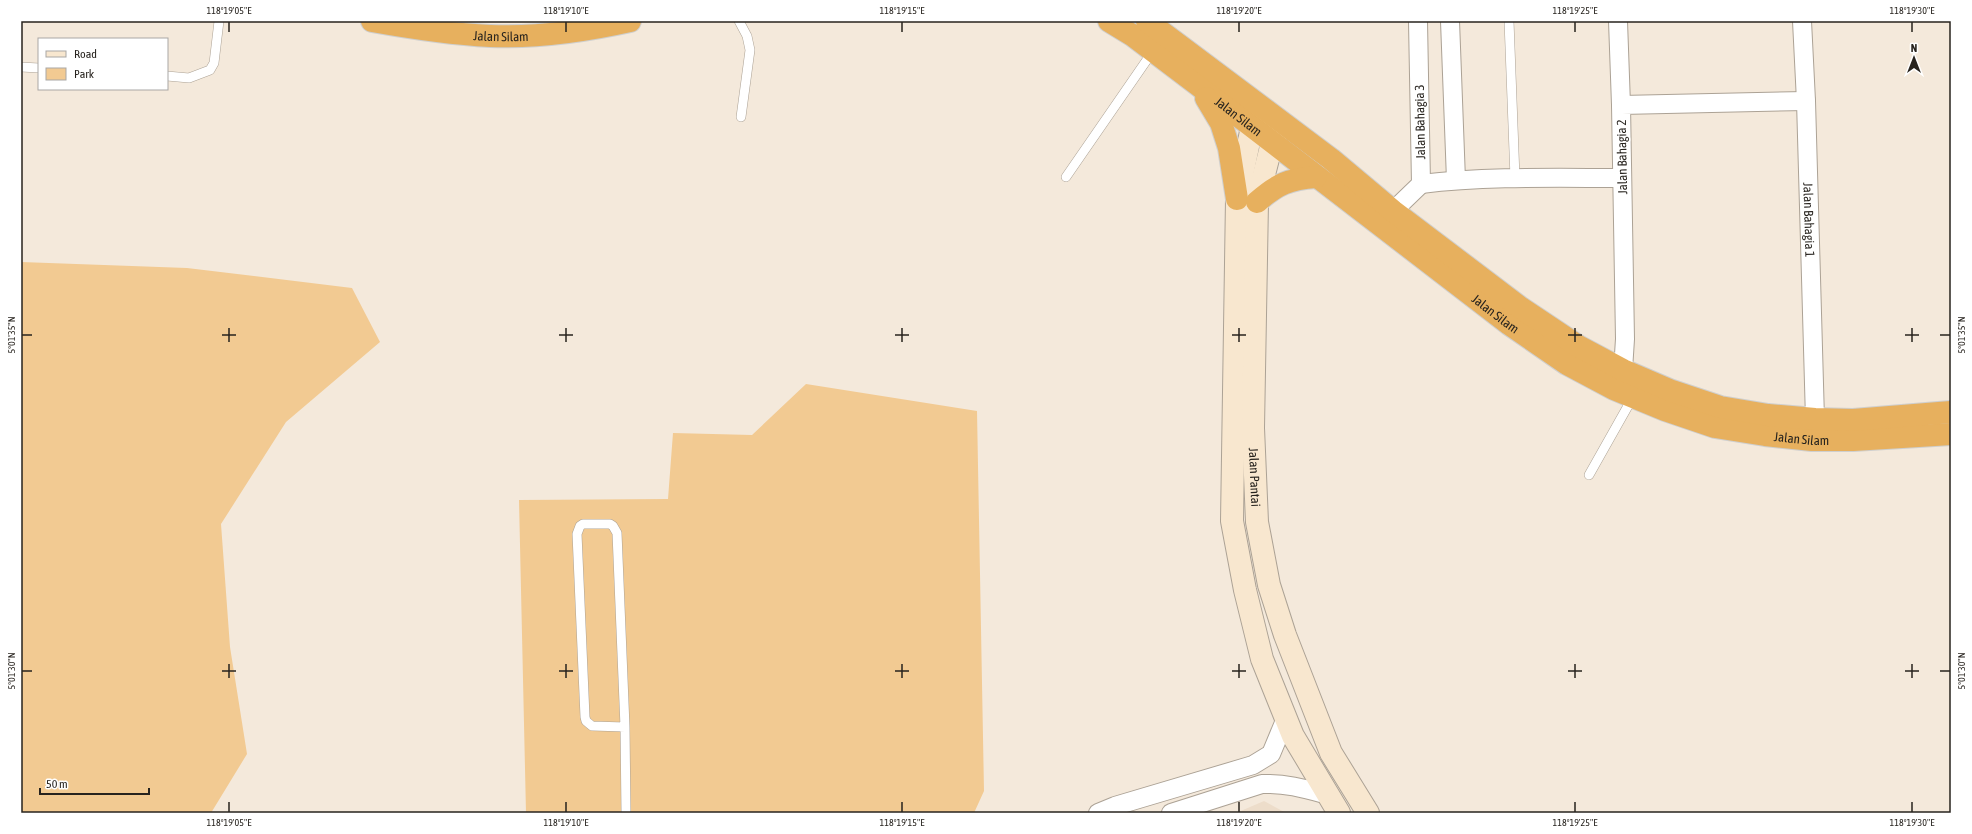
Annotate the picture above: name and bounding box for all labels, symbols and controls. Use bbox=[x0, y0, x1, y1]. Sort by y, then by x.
text: 118°19'05"E bbox=[207, 5, 252, 16]
text: 118°19'10"E bbox=[544, 5, 589, 16]
text: 118°19'15"E bbox=[880, 5, 925, 16]
text: 118°19'20"E bbox=[1217, 5, 1262, 16]
text: 118°19'25"E bbox=[1553, 5, 1598, 16]
text: 118°19'30"E bbox=[1890, 5, 1935, 16]
street label: Jalan Silam bbox=[473, 27, 529, 44]
legend bbox=[38, 38, 168, 90]
north arrow bbox=[1894, 38, 1934, 78]
text: N bbox=[1911, 42, 1917, 54]
text: Road bbox=[74, 47, 97, 61]
text: Park bbox=[74, 67, 95, 81]
street label: Jalan Bahagia 3 bbox=[1412, 84, 1428, 160]
street label: Jalan Silam bbox=[1212, 93, 1265, 139]
street label: Jalan Bahagia 2 bbox=[1614, 119, 1630, 195]
street label: Jalan Bahagia 1 bbox=[1801, 182, 1818, 258]
street label: Jalan Silam bbox=[1469, 291, 1522, 336]
text: 5°01'35"N bbox=[6, 316, 17, 354]
text: 5°01'35"N bbox=[1956, 316, 1967, 354]
street label: Jalan Silam bbox=[1773, 429, 1829, 448]
street label: Jalan Pantai bbox=[1246, 447, 1264, 507]
text: 5°01'30"N bbox=[6, 652, 17, 690]
text: 5°01'30"N bbox=[1956, 652, 1967, 690]
scale bar bbox=[40, 770, 149, 796]
text: 50 m bbox=[46, 777, 68, 791]
text: 118°19'05"E bbox=[207, 817, 252, 828]
text: 118°19'10"E bbox=[544, 817, 589, 828]
text: 118°19'15"E bbox=[880, 817, 925, 828]
text: 118°19'20"E bbox=[1217, 817, 1262, 828]
text: 118°19'25"E bbox=[1553, 817, 1598, 828]
text: 118°19'30"E bbox=[1890, 817, 1935, 828]

